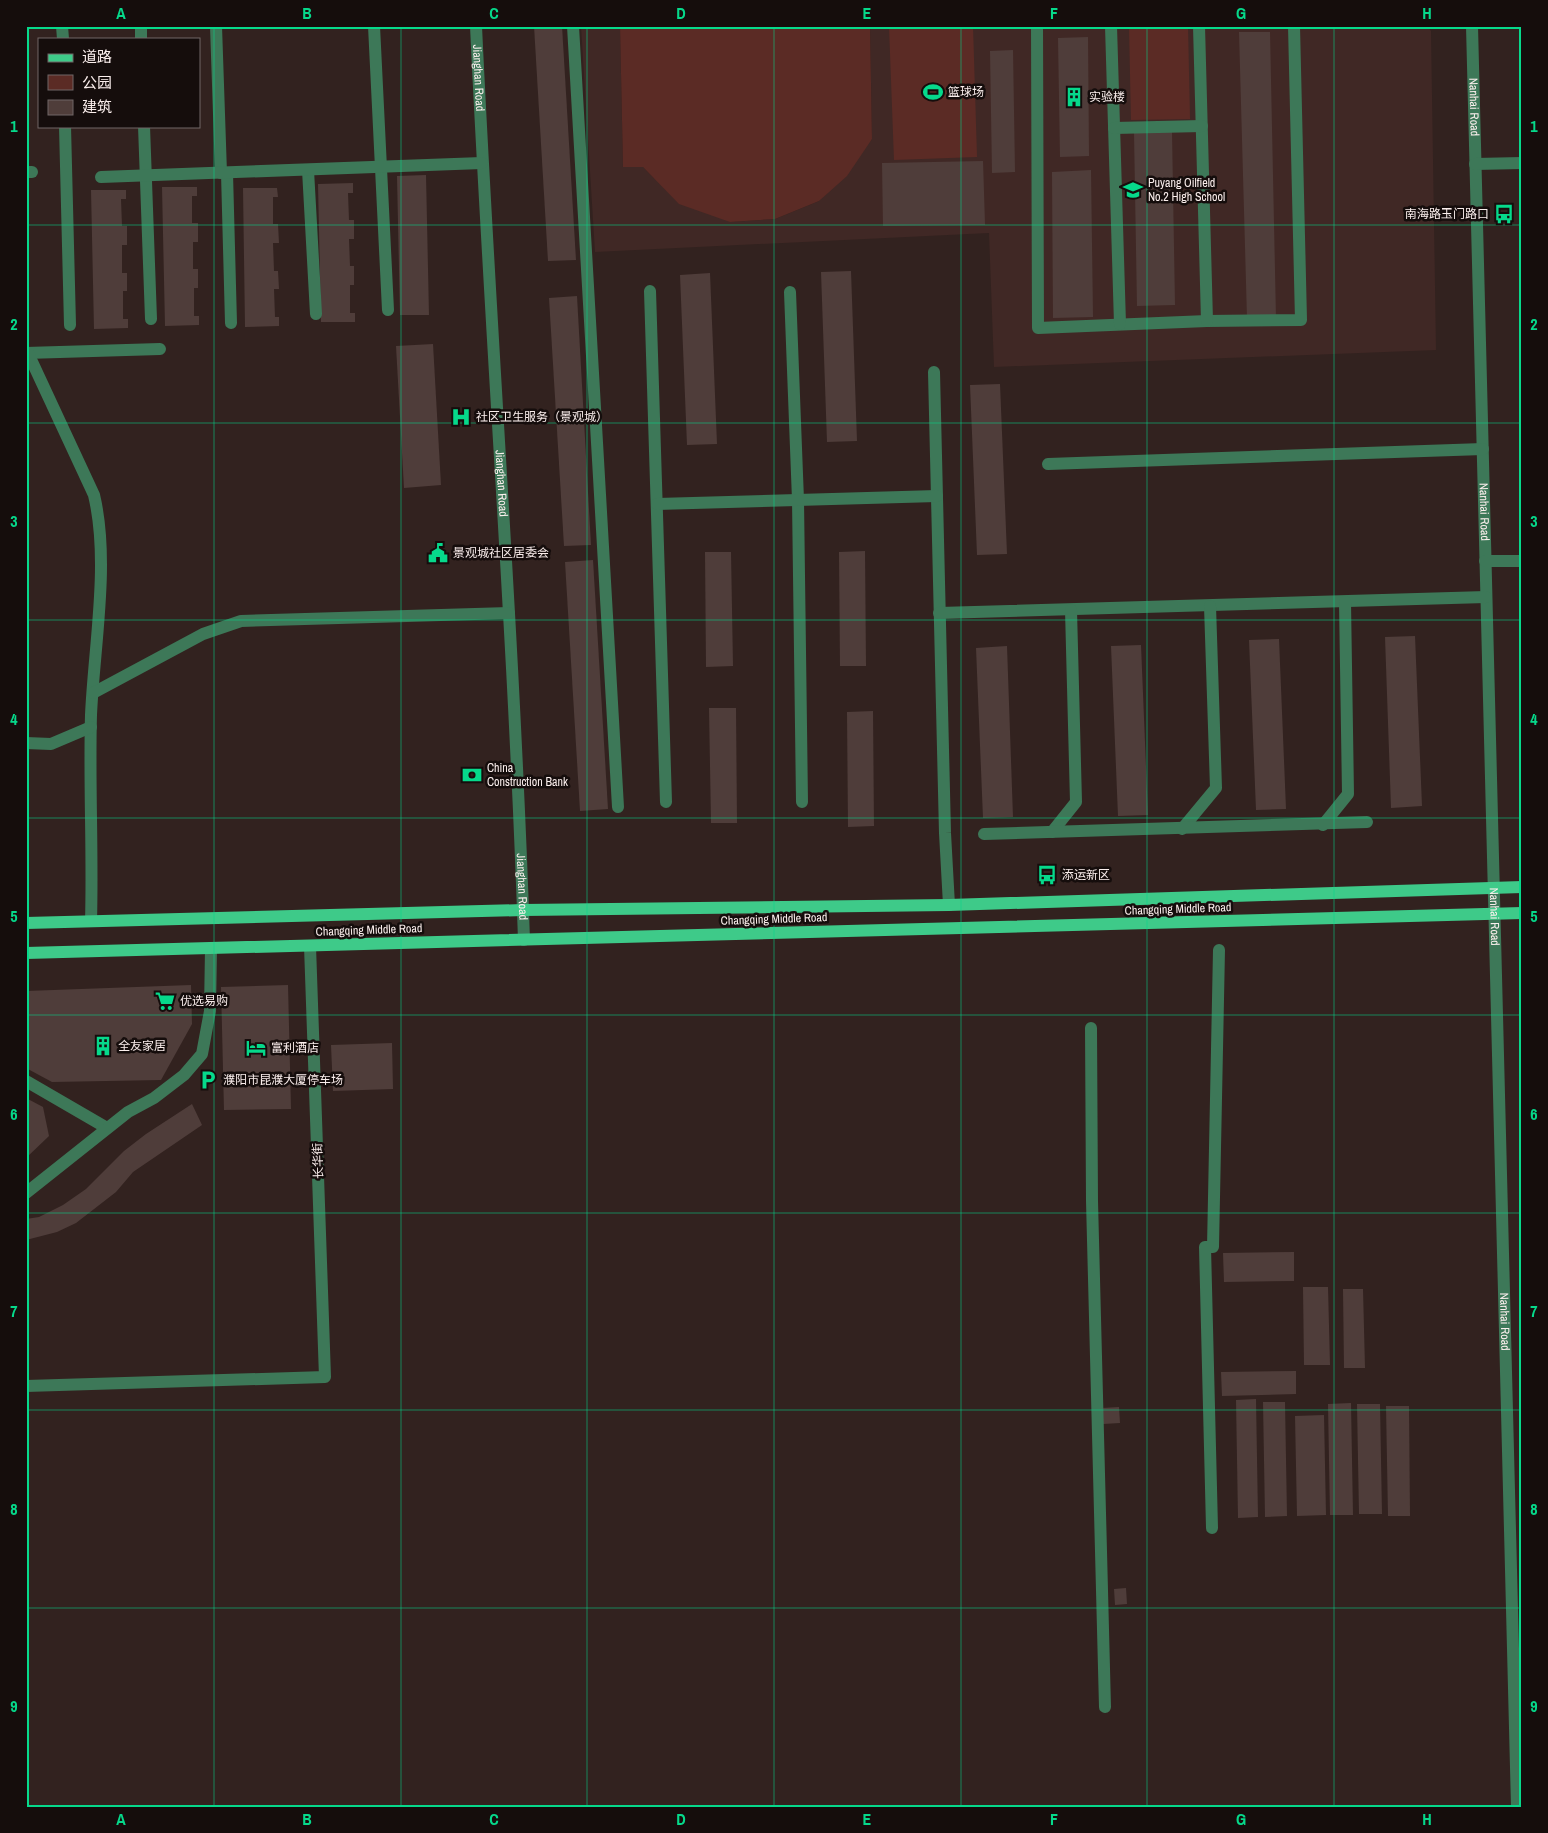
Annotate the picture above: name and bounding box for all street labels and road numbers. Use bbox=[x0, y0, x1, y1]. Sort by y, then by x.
street label: Jianghan Road bbox=[469, 44, 488, 112]
street label: Nanhai Road bbox=[1465, 78, 1483, 136]
street label: Jianghan Road bbox=[492, 449, 511, 517]
street label: Nanhai Road bbox=[1476, 483, 1493, 541]
street label: Jianghan Road bbox=[513, 853, 531, 920]
street label: Nanhai Road bbox=[1486, 887, 1503, 946]
street label: Changqing Middle Road bbox=[1124, 899, 1232, 919]
street label: Changqing Middle Road bbox=[720, 909, 828, 929]
street label: Changqing Middle Road bbox=[315, 920, 423, 940]
street label: 长华街 bbox=[309, 1143, 327, 1179]
street label: Nanhai Road bbox=[1496, 1292, 1513, 1351]

